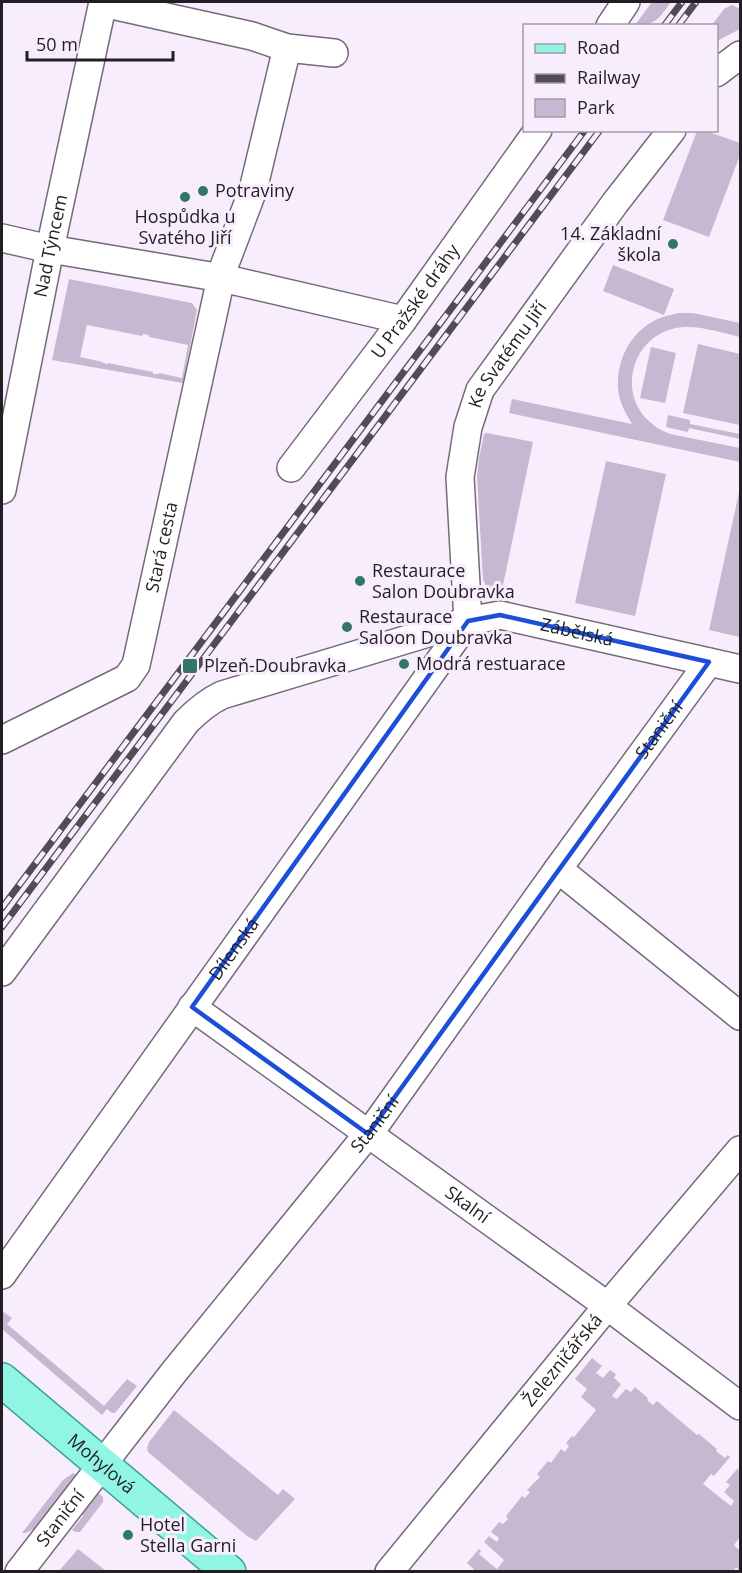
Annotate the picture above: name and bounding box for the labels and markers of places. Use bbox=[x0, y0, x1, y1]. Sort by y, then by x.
place label: Potraviny bbox=[215, 178, 295, 202]
marker: Potraviny bbox=[196, 184, 210, 198]
marker: Hospůdka u Svatého Jiří bbox=[178, 190, 192, 204]
place label: Hospůdka u Svatého Jiří bbox=[135, 204, 235, 249]
place label: 14. Základní škola bbox=[560, 221, 661, 266]
marker: 14. Základní škola bbox=[666, 237, 680, 251]
place label: Restaurace Salon Doubravka bbox=[372, 558, 515, 603]
marker: Restaurace Salon Doubravka bbox=[353, 574, 367, 588]
place label: Restaurace Saloon Doubravka bbox=[359, 604, 513, 649]
marker: Restaurace Saloon Doubravka bbox=[340, 620, 354, 634]
place label: Modrá restuarace bbox=[416, 651, 566, 675]
place label: Plzeň-Doubravka bbox=[204, 653, 347, 677]
marker: Plzeň-Doubravka bbox=[181, 657, 199, 675]
marker: Modrá restuarace bbox=[397, 657, 411, 671]
place label: Hotel Stella Garni bbox=[140, 1512, 236, 1557]
marker: Hotel Stella Garni bbox=[121, 1528, 135, 1542]

